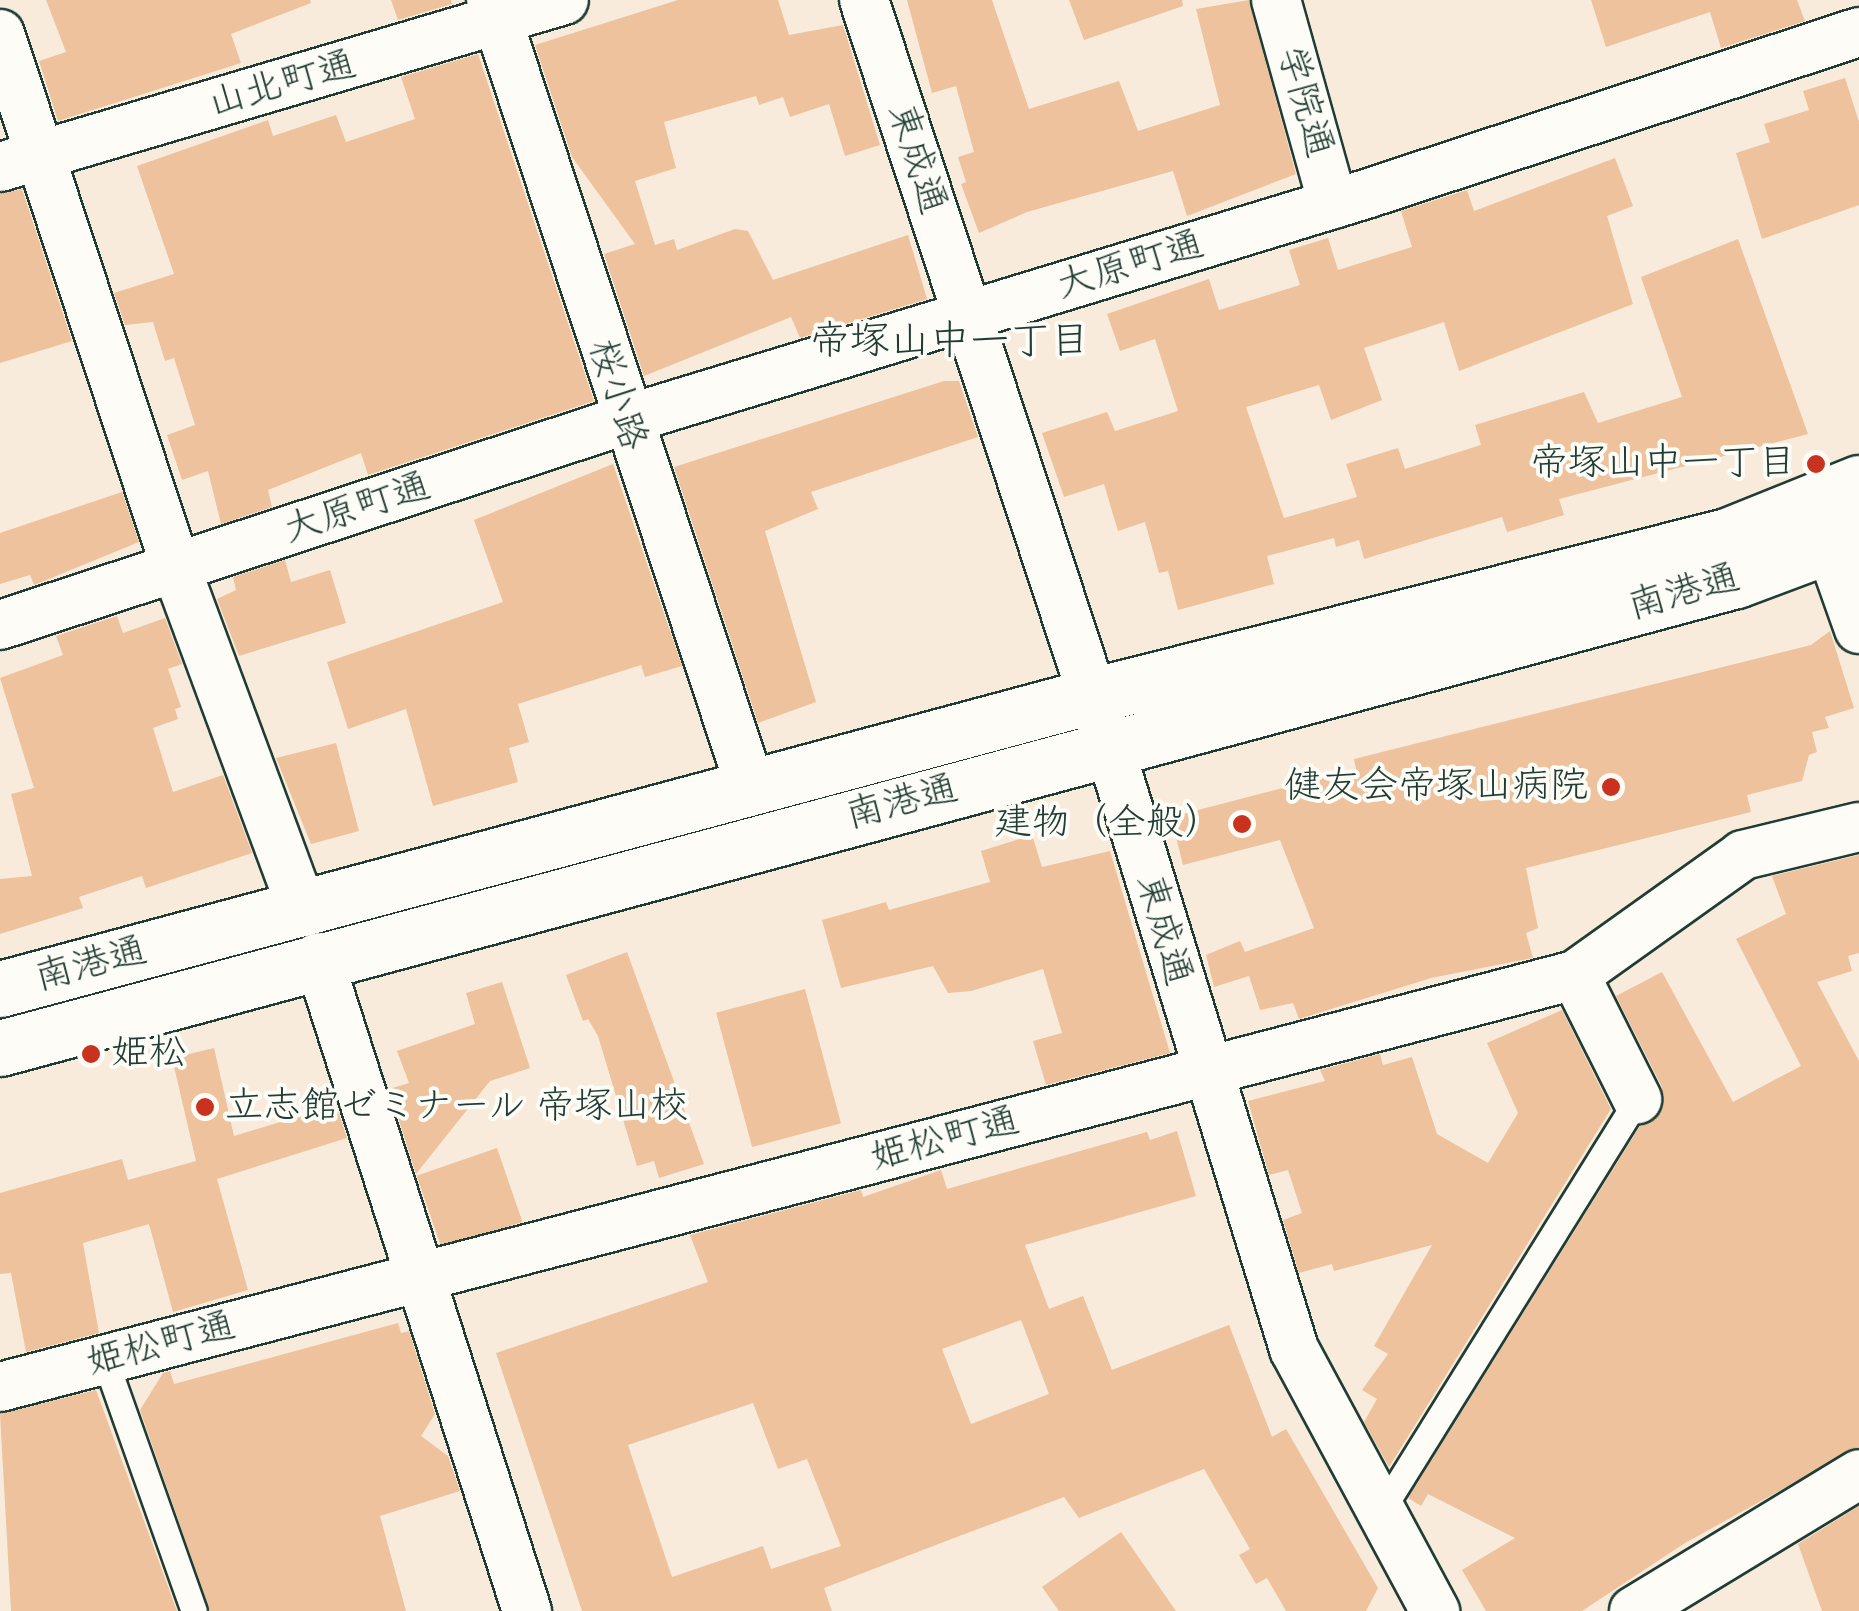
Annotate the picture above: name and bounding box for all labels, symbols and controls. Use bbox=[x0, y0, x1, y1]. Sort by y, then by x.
street label: 学院通 bbox=[1266, 41, 1342, 163]
street label: 山北町通 bbox=[203, 42, 361, 128]
street label: 東成通 bbox=[877, 98, 955, 220]
street label: 大原町通 bbox=[1051, 222, 1209, 310]
district label: 帝塚山中一丁目 bbox=[810, 318, 1090, 366]
street label: 桜小路 bbox=[578, 334, 656, 456]
place label: 帝塚山中一丁目 bbox=[1530, 441, 1796, 487]
marker: 帝塚山中一丁目 bbox=[1805, 453, 1827, 475]
street label: 大原町通 bbox=[278, 464, 436, 554]
street label: 南港通 bbox=[1623, 555, 1745, 631]
place label: 健友会帝塚山病院 bbox=[1284, 764, 1588, 810]
street label: 南港通 bbox=[841, 766, 963, 840]
marker: 健友会帝塚山病院 bbox=[1598, 774, 1624, 800]
place label: 建物（全般） bbox=[994, 801, 1222, 847]
marker: 建物（全般） bbox=[1231, 813, 1253, 835]
street label: 東成通 bbox=[1125, 869, 1201, 991]
street label: 南港通 bbox=[30, 928, 152, 1002]
place label: 姫松 bbox=[111, 1031, 187, 1077]
marker: 姫松 bbox=[80, 1043, 102, 1065]
place label: 立志館ゼミナール 帝塚山校 bbox=[225, 1084, 691, 1130]
marker: 立志館ゼミナール 帝塚山校 bbox=[194, 1096, 216, 1118]
street label: 姫松町通 bbox=[866, 1098, 1024, 1182]
street label: 姫松町通 bbox=[82, 1303, 240, 1387]

